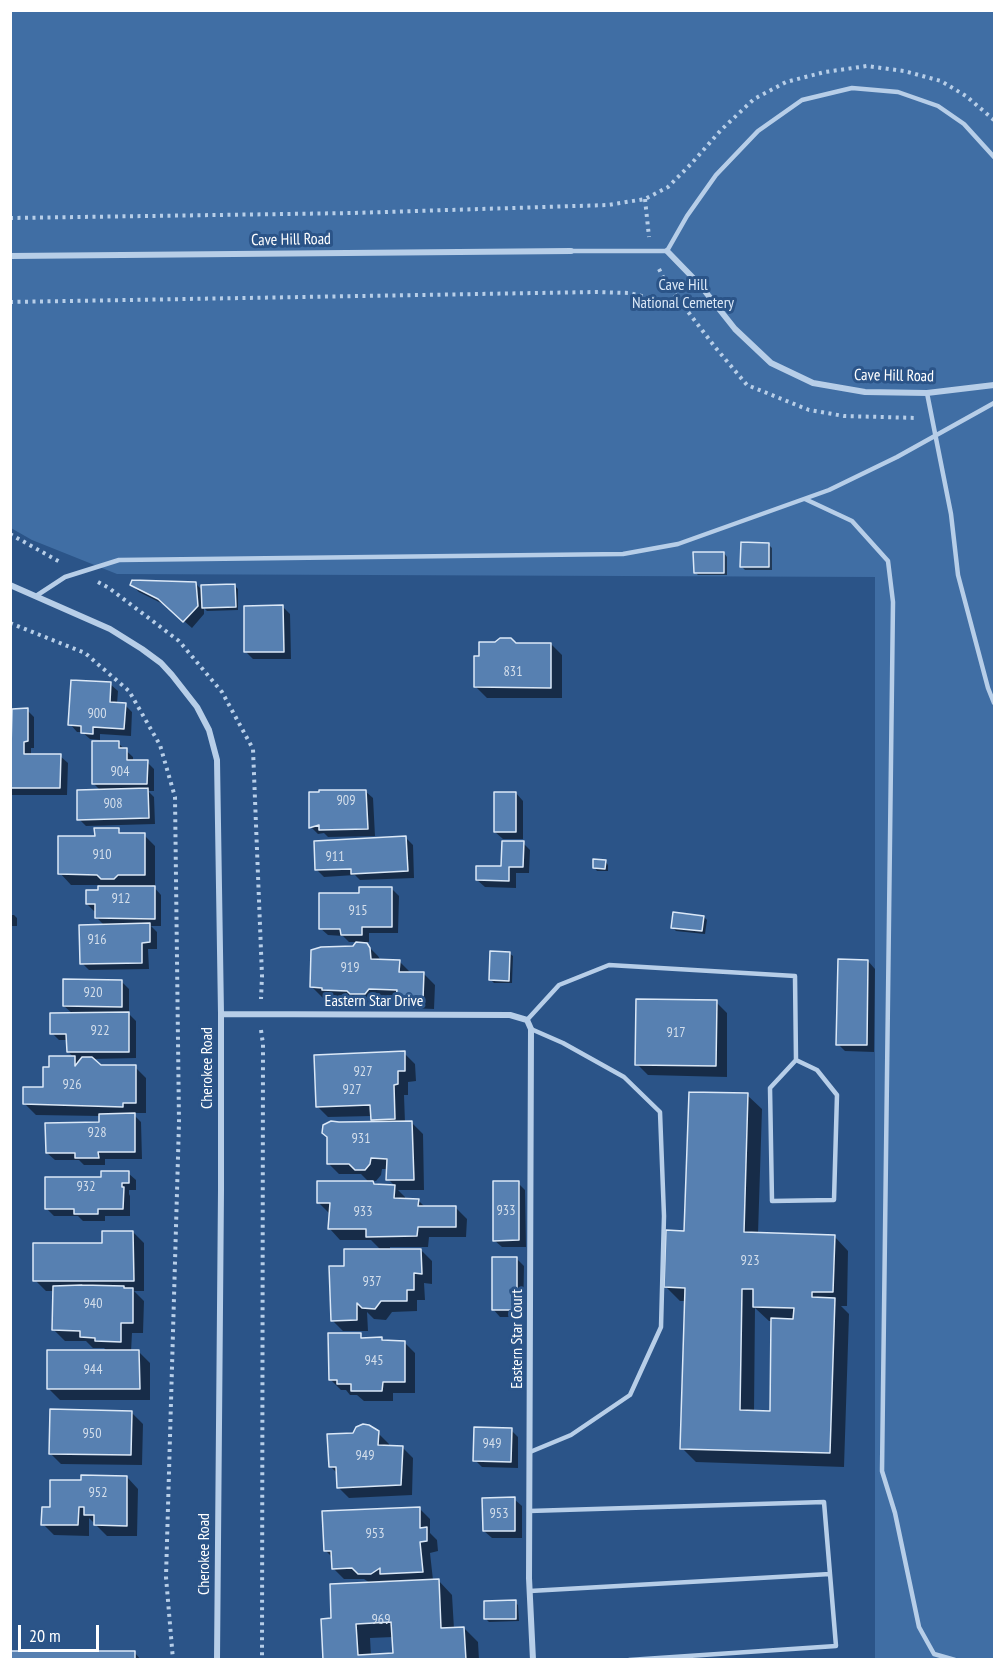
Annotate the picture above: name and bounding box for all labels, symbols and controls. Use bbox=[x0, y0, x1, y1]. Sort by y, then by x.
street label: Cave Hill Road bbox=[251, 230, 331, 250]
park label: Cave Hill National Cemetery bbox=[632, 275, 734, 313]
street label: Cave Hill Road bbox=[854, 366, 934, 386]
house number: 831 bbox=[504, 664, 522, 680]
house number: 900 bbox=[88, 706, 106, 722]
house number: 904 bbox=[111, 764, 129, 780]
house number: 909 bbox=[337, 793, 355, 809]
house number: 908 bbox=[104, 796, 122, 812]
house number: 910 bbox=[93, 847, 111, 863]
house number: 911 bbox=[326, 849, 344, 865]
house number: 912 bbox=[112, 891, 130, 907]
house number: 915 bbox=[349, 903, 367, 919]
house number: 916 bbox=[88, 932, 106, 948]
house number: 919 bbox=[341, 960, 359, 976]
house number: 920 bbox=[84, 985, 102, 1001]
street label: Eastern Star Drive bbox=[325, 991, 423, 1011]
house number: 922 bbox=[91, 1023, 109, 1039]
house number: 917 bbox=[667, 1025, 685, 1041]
street label: Cherokee Road bbox=[197, 1027, 217, 1109]
house number: 927 bbox=[354, 1064, 372, 1080]
house number: 926 bbox=[63, 1077, 81, 1093]
house number: 927 bbox=[343, 1082, 361, 1098]
house number: 928 bbox=[88, 1125, 106, 1141]
house number: 931 bbox=[352, 1131, 370, 1147]
house number: 932 bbox=[77, 1179, 95, 1195]
house number: 933 bbox=[497, 1203, 515, 1219]
house number: 933 bbox=[354, 1204, 372, 1220]
house number: 923 bbox=[741, 1253, 759, 1269]
house number: 937 bbox=[363, 1274, 381, 1290]
street label: Eastern Star Court bbox=[507, 1289, 527, 1389]
house number: 940 bbox=[84, 1296, 102, 1312]
house number: 945 bbox=[365, 1353, 383, 1369]
house number: 944 bbox=[84, 1362, 102, 1378]
house number: 950 bbox=[83, 1426, 101, 1442]
house number: 949 bbox=[483, 1436, 501, 1452]
house number: 949 bbox=[356, 1448, 374, 1464]
house number: 952 bbox=[89, 1485, 107, 1501]
house number: 953 bbox=[490, 1506, 508, 1522]
street label: Cherokee Road bbox=[194, 1513, 214, 1595]
house number: 953 bbox=[366, 1526, 384, 1542]
house number: 969 bbox=[372, 1612, 390, 1628]
scale bar bbox=[21, 1613, 102, 1651]
text: 20 m bbox=[29, 1624, 61, 1647]

